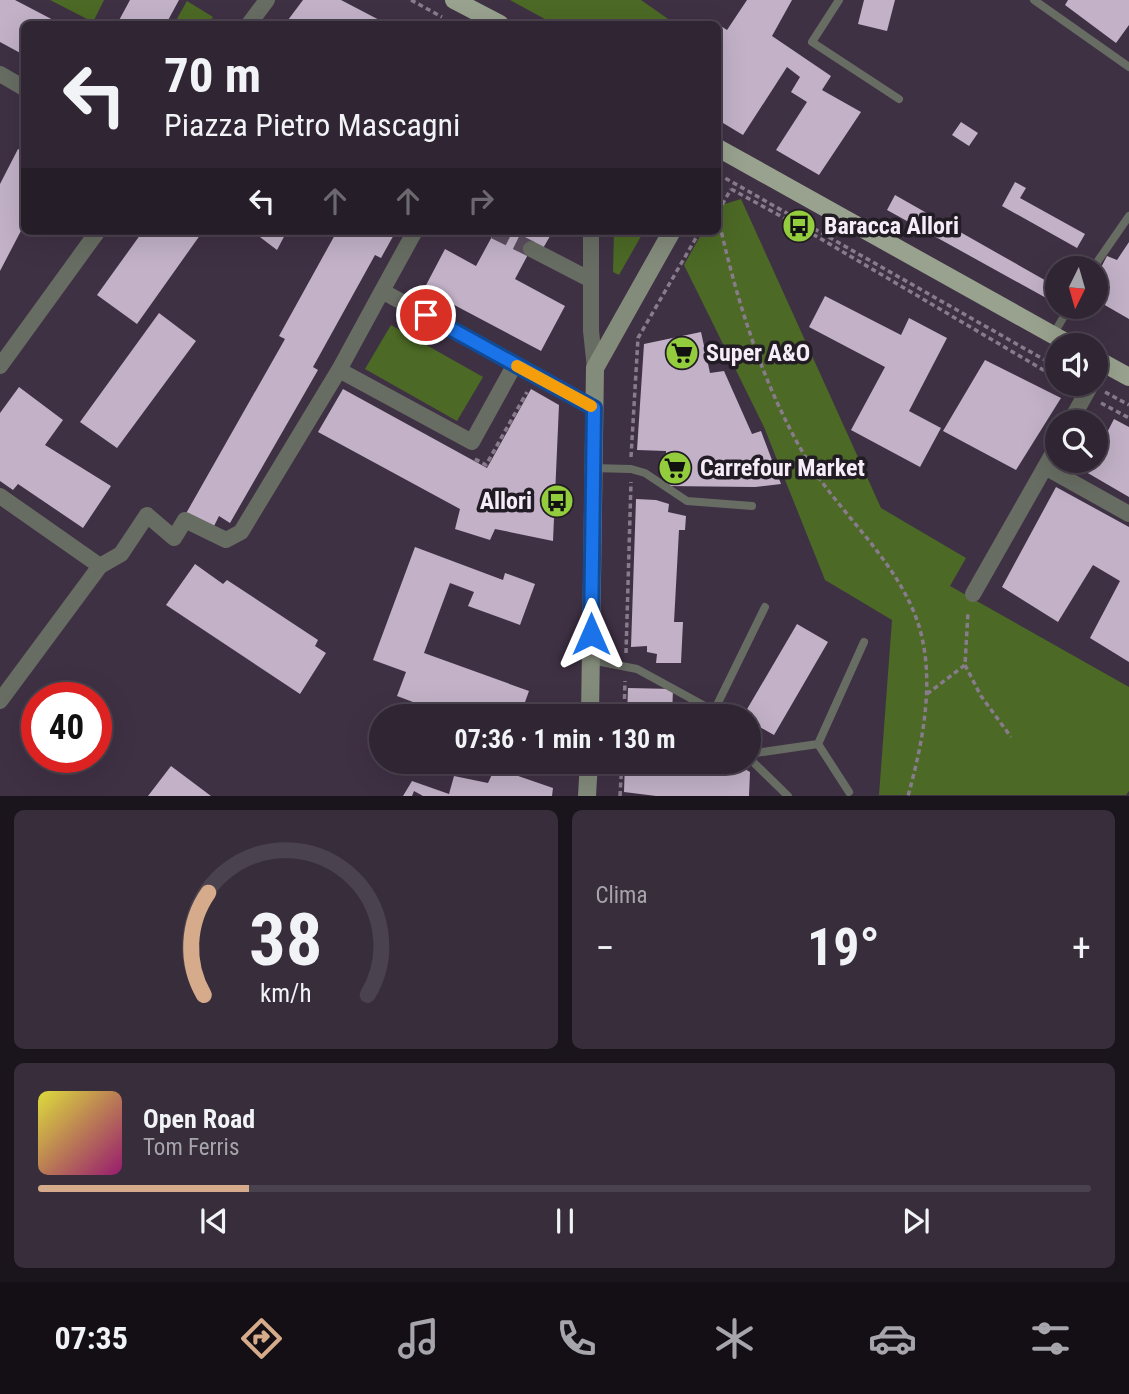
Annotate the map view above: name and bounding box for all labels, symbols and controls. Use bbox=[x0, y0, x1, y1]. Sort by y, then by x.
text: 70 m bbox=[164, 47, 261, 104]
icon: left bbox=[49, 49, 140, 140]
text: Piazza Pietro Mascagni bbox=[164, 106, 460, 144]
icon: left bbox=[243, 182, 281, 220]
icon: ahead bbox=[316, 182, 354, 220]
icon: ahead bbox=[389, 182, 427, 220]
icon: right bbox=[462, 182, 500, 220]
bus stop icon: Baracca Allori bbox=[780, 207, 818, 245]
place label: Baracca Allori bbox=[824, 212, 959, 240]
north arrow bbox=[1045, 256, 1108, 318]
map controls bbox=[1045, 256, 1108, 473]
pin bbox=[396, 285, 456, 345]
icon: arrive bbox=[407, 296, 445, 334]
button: sound bbox=[1045, 333, 1108, 396]
supermarket icon: Super A&O bbox=[663, 334, 701, 372]
place label: Super A&O bbox=[706, 339, 810, 367]
button: search bbox=[1045, 410, 1108, 473]
supermarket icon: Carrefour Market bbox=[656, 449, 694, 487]
place label: Carrefour Market bbox=[700, 454, 865, 482]
bus stop icon: Allori bbox=[538, 482, 576, 520]
place label: Allori bbox=[480, 487, 532, 515]
position arrow bbox=[554, 597, 628, 671]
speed limit sign: 40 bbox=[21, 682, 112, 773]
text: 07:36 · 1 min · 130 m bbox=[455, 724, 675, 754]
text: Clima bbox=[596, 882, 647, 909]
text: 38 bbox=[249, 898, 323, 984]
text: 19° bbox=[807, 917, 880, 978]
text: − bbox=[596, 926, 615, 970]
text: + bbox=[1072, 926, 1091, 970]
text: km/h bbox=[260, 979, 311, 1008]
text: Open Road bbox=[143, 1104, 255, 1134]
text: Tom Ferris bbox=[143, 1134, 239, 1161]
icon: previous bbox=[195, 1202, 233, 1240]
icon: pause bbox=[546, 1202, 584, 1240]
icon: next bbox=[897, 1202, 935, 1240]
icon: directions bbox=[237, 1314, 286, 1363]
icon: music bbox=[394, 1314, 443, 1363]
icon: phone bbox=[552, 1314, 601, 1363]
icon: climate bbox=[710, 1314, 759, 1363]
icon: car bbox=[868, 1314, 917, 1363]
icon: filters bbox=[1026, 1314, 1075, 1363]
text: 07:35 bbox=[54, 1319, 128, 1357]

